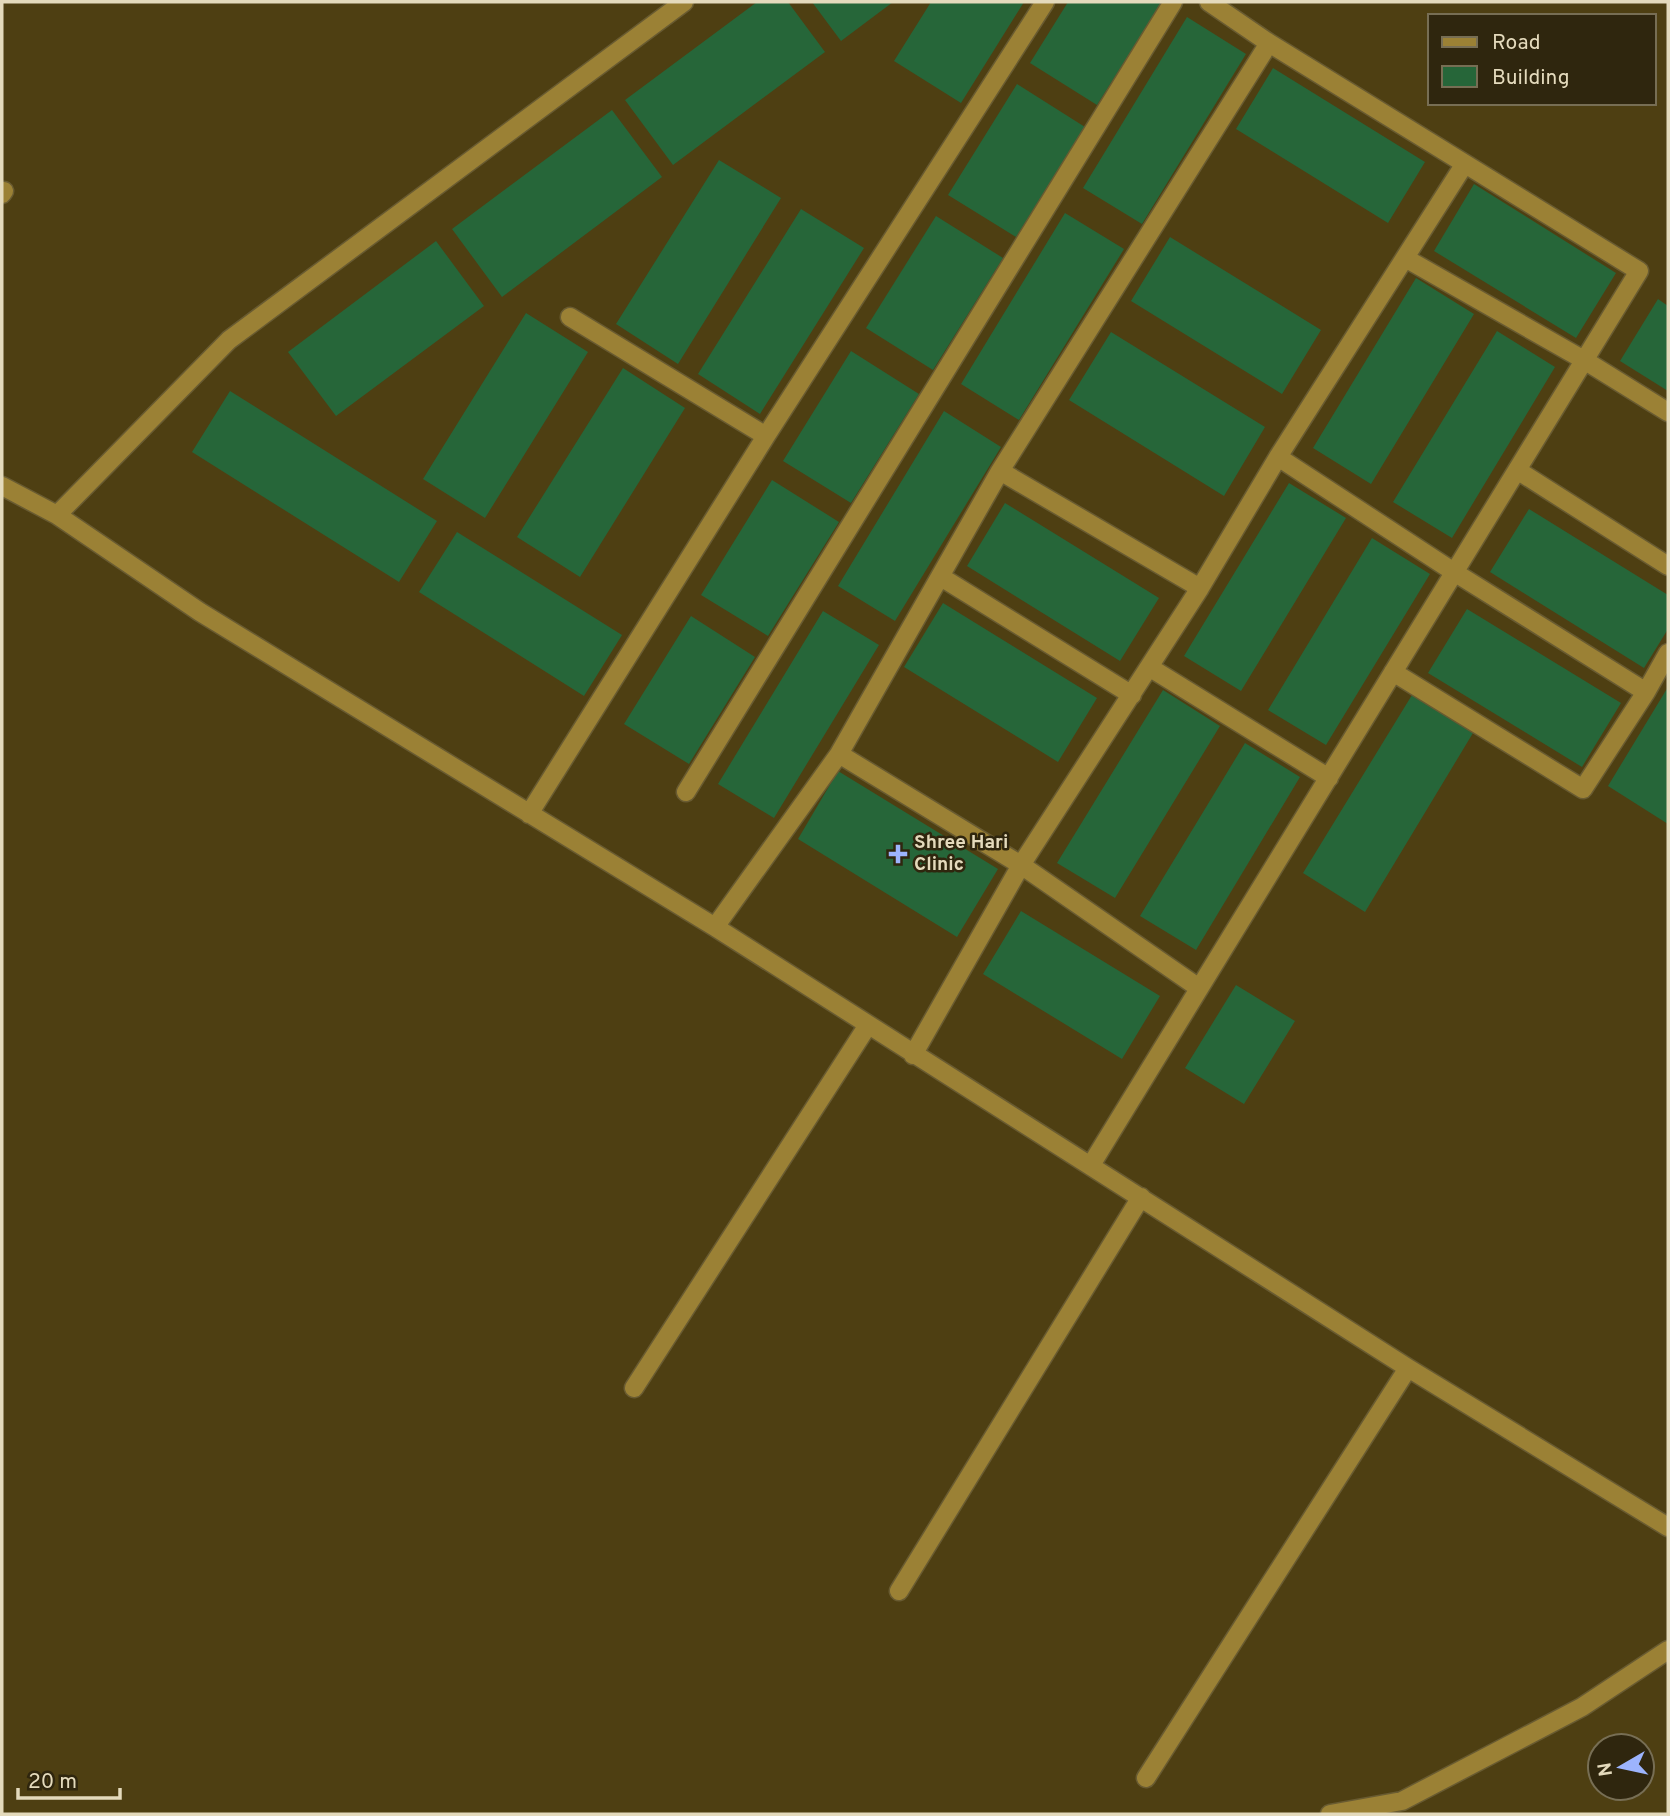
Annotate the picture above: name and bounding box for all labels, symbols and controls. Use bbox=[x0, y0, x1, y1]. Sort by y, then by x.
legend bbox=[1428, 14, 1656, 105]
text: Road bbox=[1492, 30, 1541, 57]
text: Building bbox=[1492, 65, 1570, 92]
place label: Shree Hari Clinic bbox=[914, 831, 1008, 877]
marker: Shree Hari Clinic bbox=[888, 844, 908, 864]
north arrow bbox=[1586, 1732, 1656, 1802]
scale bar bbox=[18, 1756, 119, 1800]
text: N bbox=[1593, 1761, 1619, 1778]
text: 20 m bbox=[28, 1769, 77, 1796]

